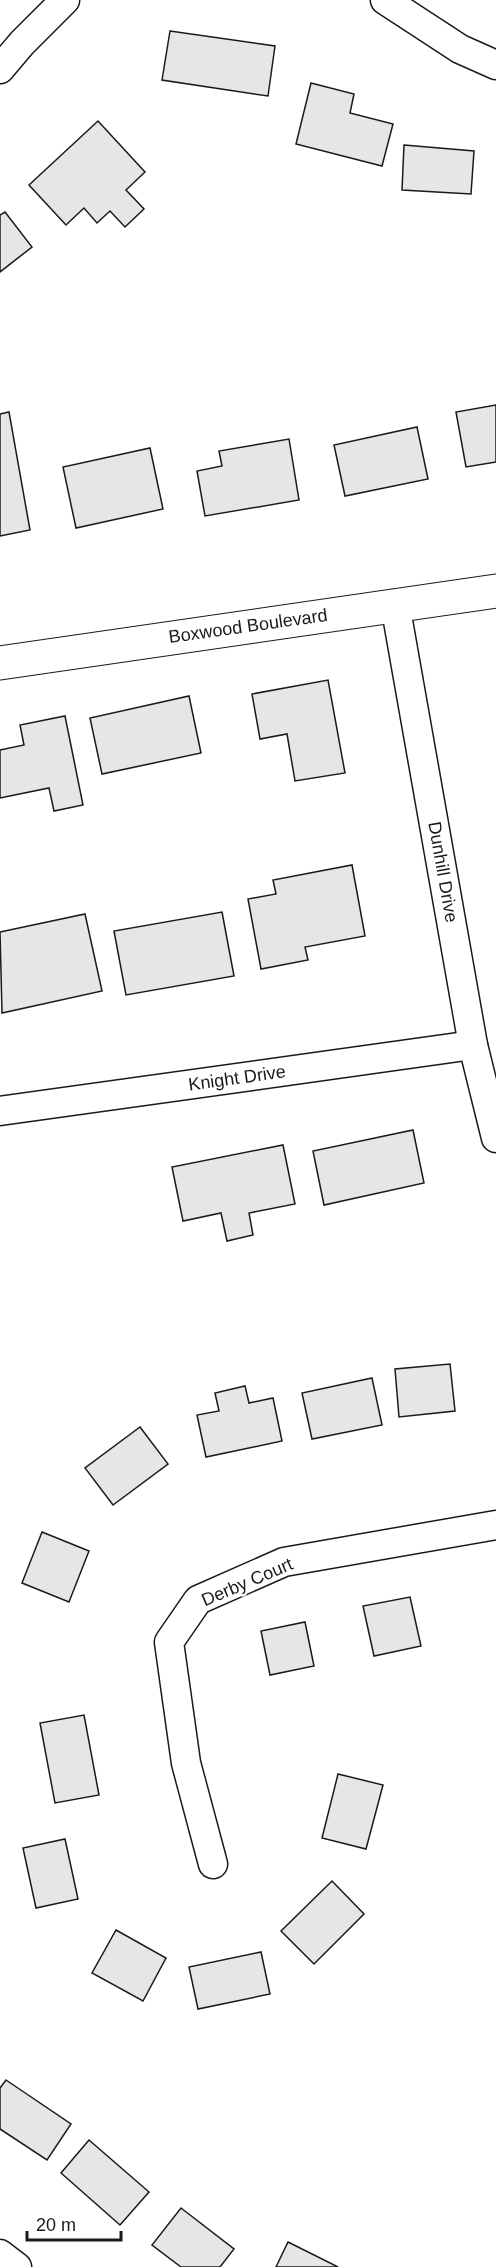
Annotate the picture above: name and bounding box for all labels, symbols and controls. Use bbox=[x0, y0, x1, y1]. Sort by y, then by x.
street label: Boxwood Boulevard bbox=[167, 605, 329, 647]
street label: Dunhill Drive bbox=[424, 820, 462, 924]
street label: Knight Drive bbox=[187, 1061, 287, 1095]
street label: Derby Court bbox=[198, 1554, 296, 1610]
scale bar bbox=[27, 2204, 122, 2242]
text: 20 m bbox=[36, 2215, 76, 2235]

